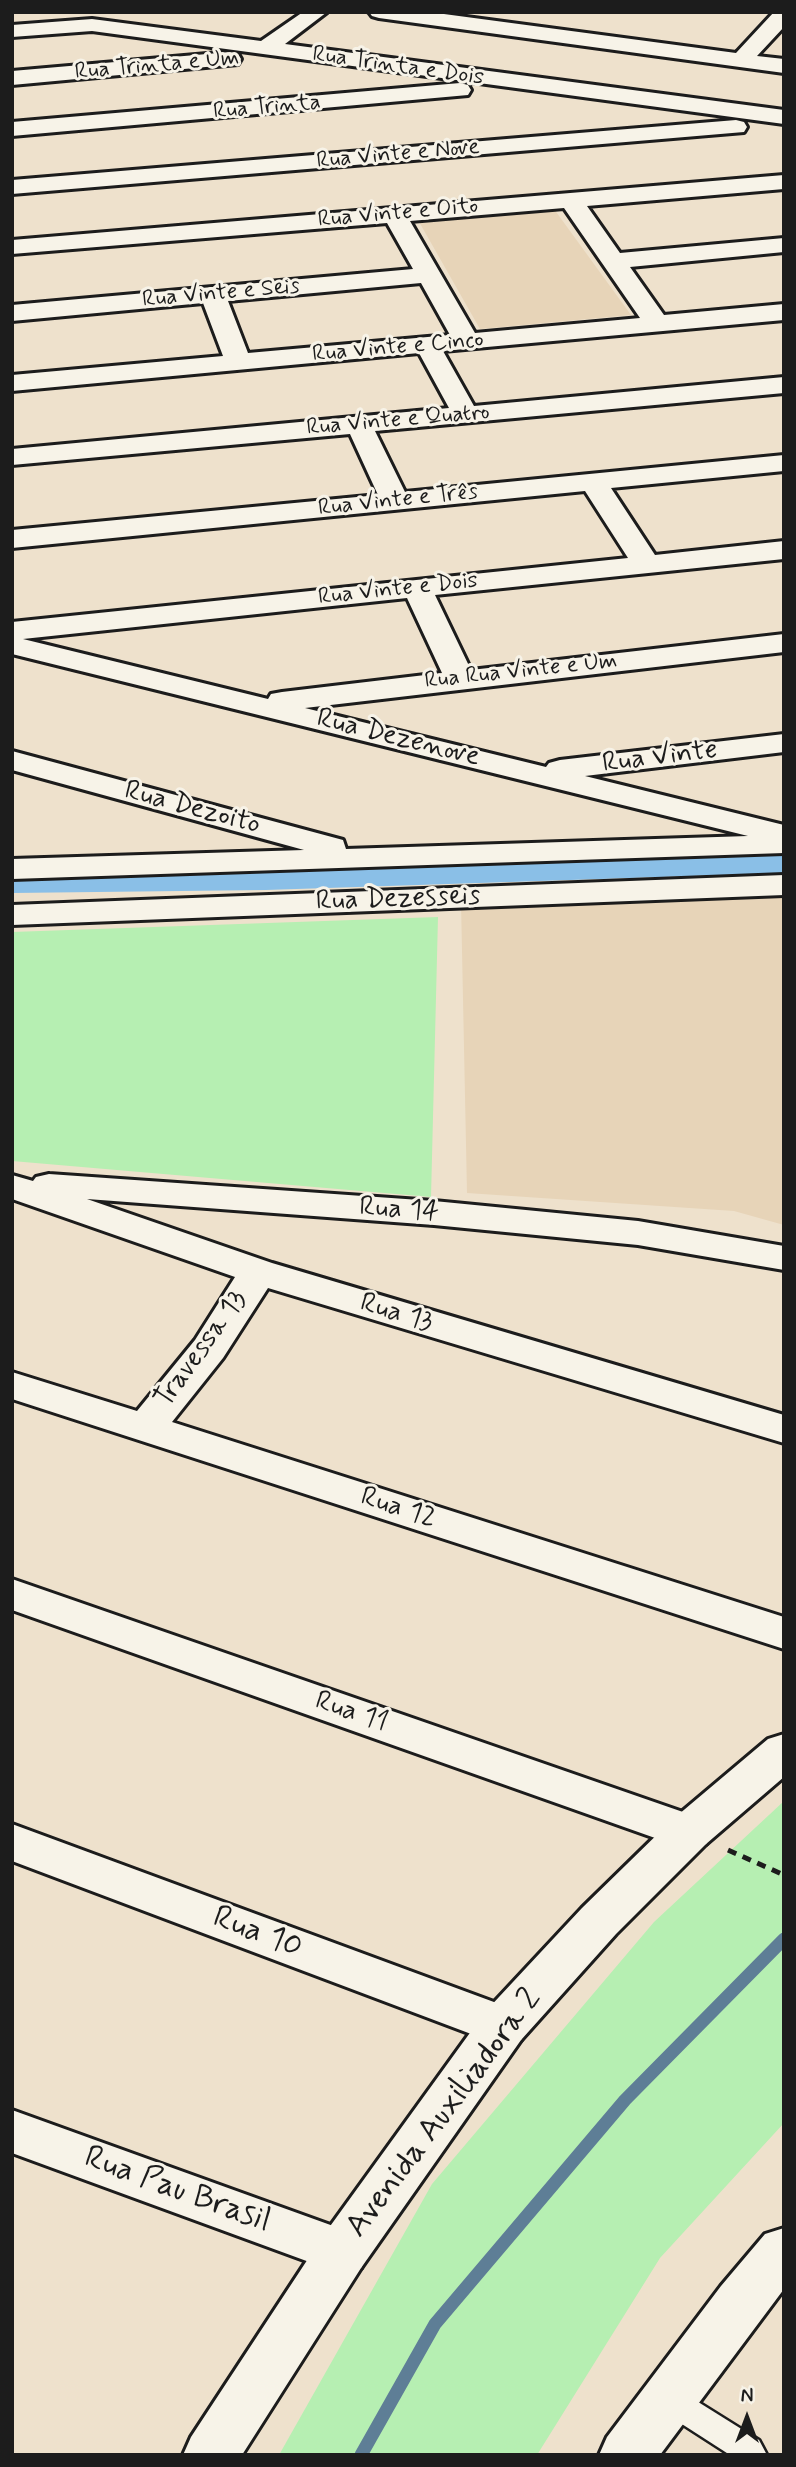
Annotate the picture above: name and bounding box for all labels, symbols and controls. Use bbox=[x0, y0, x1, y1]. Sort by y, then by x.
street label: Rua Trinta e Dois bbox=[310, 41, 486, 93]
street label: Rua Trinta e Um bbox=[74, 45, 240, 87]
street label: Rua Trinta bbox=[212, 90, 322, 126]
street label: Rua Vinte e Nove bbox=[315, 134, 481, 176]
street label: Rua Vinte e Oito bbox=[317, 193, 479, 235]
street label: Rua Vinte e Seis bbox=[141, 273, 301, 315]
street label: Rua Vinte e Cinco bbox=[311, 327, 485, 369]
street label: Rua Vinte e Quatro bbox=[305, 399, 491, 443]
street label: Rua Vinte e Três bbox=[317, 479, 479, 523]
street label: Rua Vinte e Dois bbox=[317, 568, 479, 612]
street label: Rua Rua Vinte e Um bbox=[423, 648, 619, 696]
street label: Rua Dezenove bbox=[313, 702, 483, 776]
street label: Rua Vinte bbox=[600, 734, 720, 782]
street label: Rua Dezoito bbox=[120, 775, 264, 843]
street label: Rua Dezesseis bbox=[315, 880, 481, 920]
street label: Rua 14 bbox=[358, 1191, 440, 1231]
street label: Travessa 13 bbox=[148, 1285, 256, 1415]
street label: Rua 13 bbox=[355, 1287, 437, 1341]
street label: Rua 12 bbox=[356, 1481, 440, 1537]
street label: Rua 11 bbox=[310, 1685, 392, 1741]
street label: Rua 10 bbox=[207, 1899, 307, 1969]
street label: Avenida Auxiliadora 2 bbox=[338, 1982, 552, 2246]
street label: Rua Pau Brasil bbox=[78, 2139, 276, 2243]
north arrow bbox=[712, 2383, 782, 2453]
text: N bbox=[741, 2384, 753, 2409]

